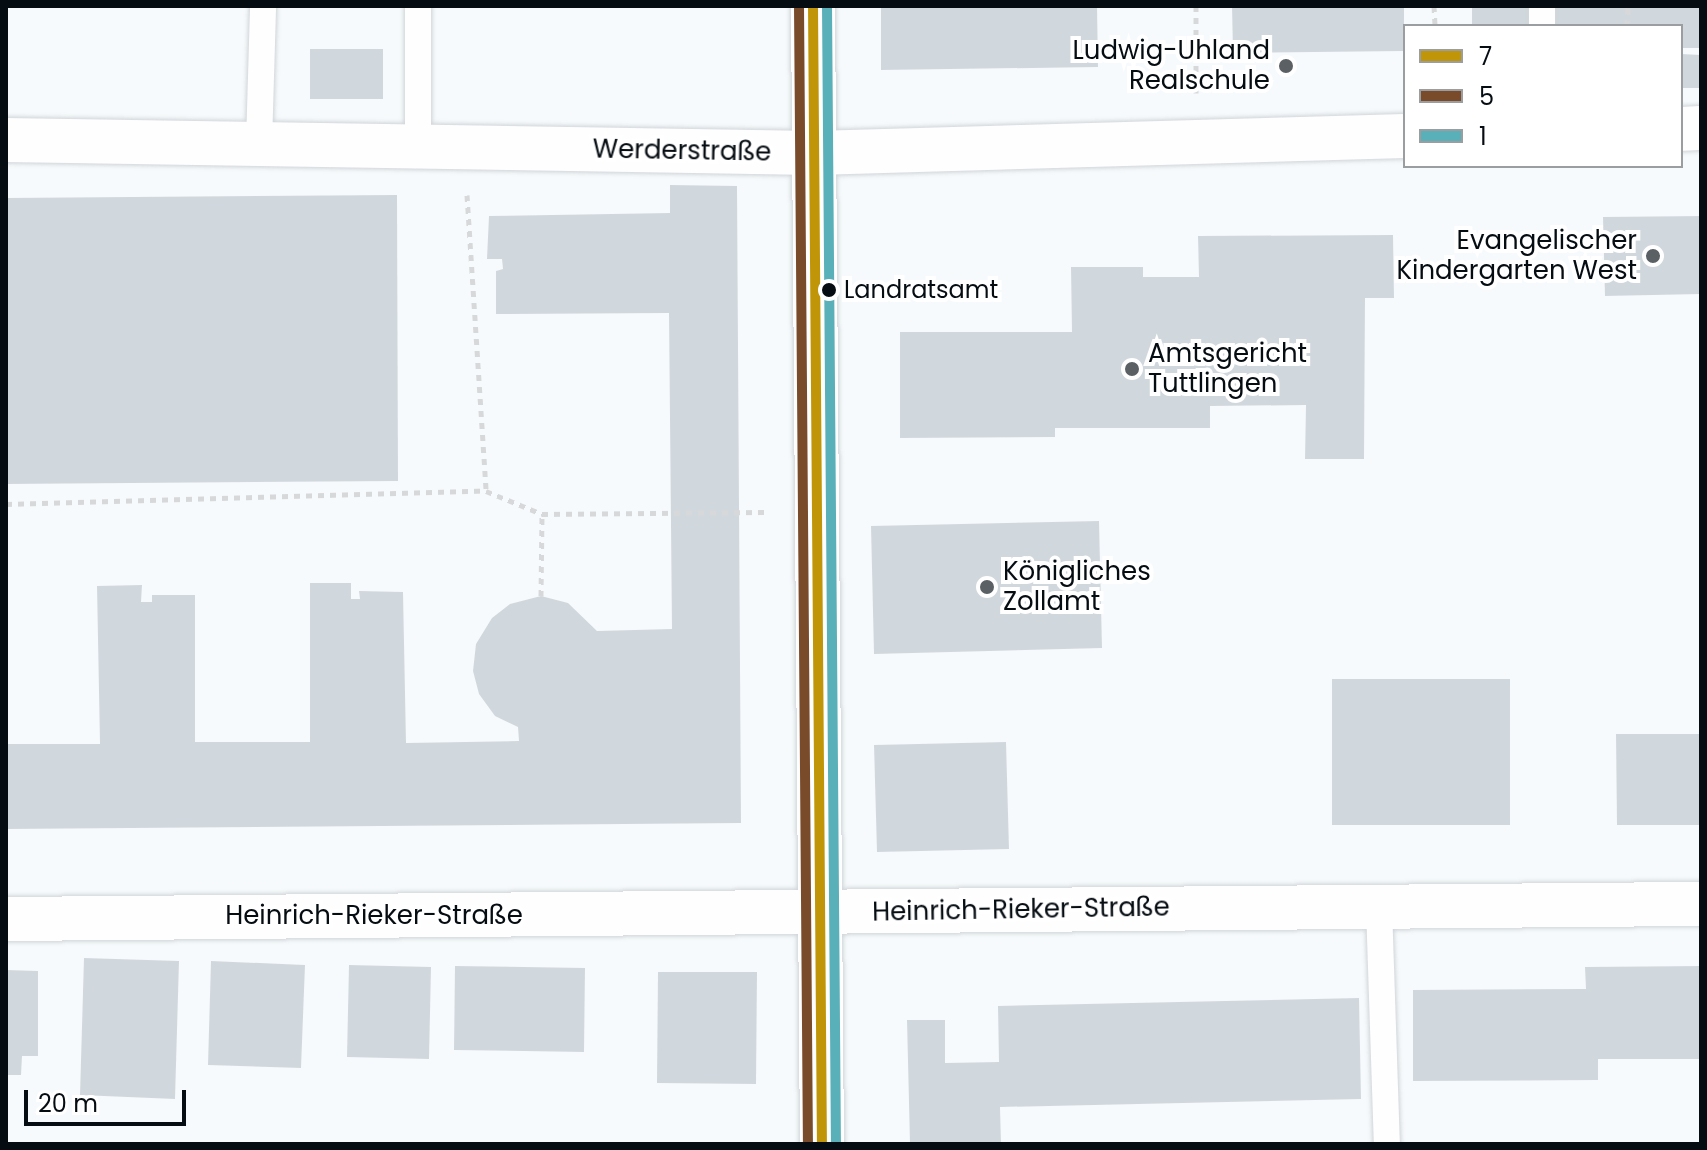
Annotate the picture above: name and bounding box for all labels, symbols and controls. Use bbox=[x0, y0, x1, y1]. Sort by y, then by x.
legend bbox=[1403, 24, 1683, 168]
place label: Ludwig-Uhland Realschule bbox=[1073, 35, 1270, 96]
text: 7 bbox=[1479, 40, 1492, 73]
marker: Ludwig-Uhland Realschule bbox=[1277, 57, 1295, 75]
text: 5 bbox=[1479, 80, 1494, 113]
text: 1 bbox=[1479, 120, 1487, 153]
street label: Werderstraße bbox=[592, 134, 772, 168]
place label: Evangelischer Kindergarten West bbox=[1396, 225, 1637, 286]
marker: Evangelischer Kindergarten West bbox=[1644, 247, 1662, 265]
place label: Landratsamt bbox=[844, 276, 998, 304]
marker: Landratsamt bbox=[821, 282, 837, 298]
place label: Amtsgericht Tuttlingen bbox=[1148, 338, 1307, 400]
marker: Amtsgericht Tuttlingen bbox=[1123, 360, 1141, 378]
place label: Königliches Zollamt bbox=[1003, 556, 1151, 618]
marker: Königliches Zollamt bbox=[978, 578, 996, 596]
street label: Heinrich-Rieker-Straße bbox=[872, 892, 1170, 928]
street label: Heinrich-Rieker-Straße bbox=[225, 900, 523, 932]
scale bar bbox=[28, 1074, 190, 1124]
text: 20 m bbox=[38, 1087, 98, 1120]

